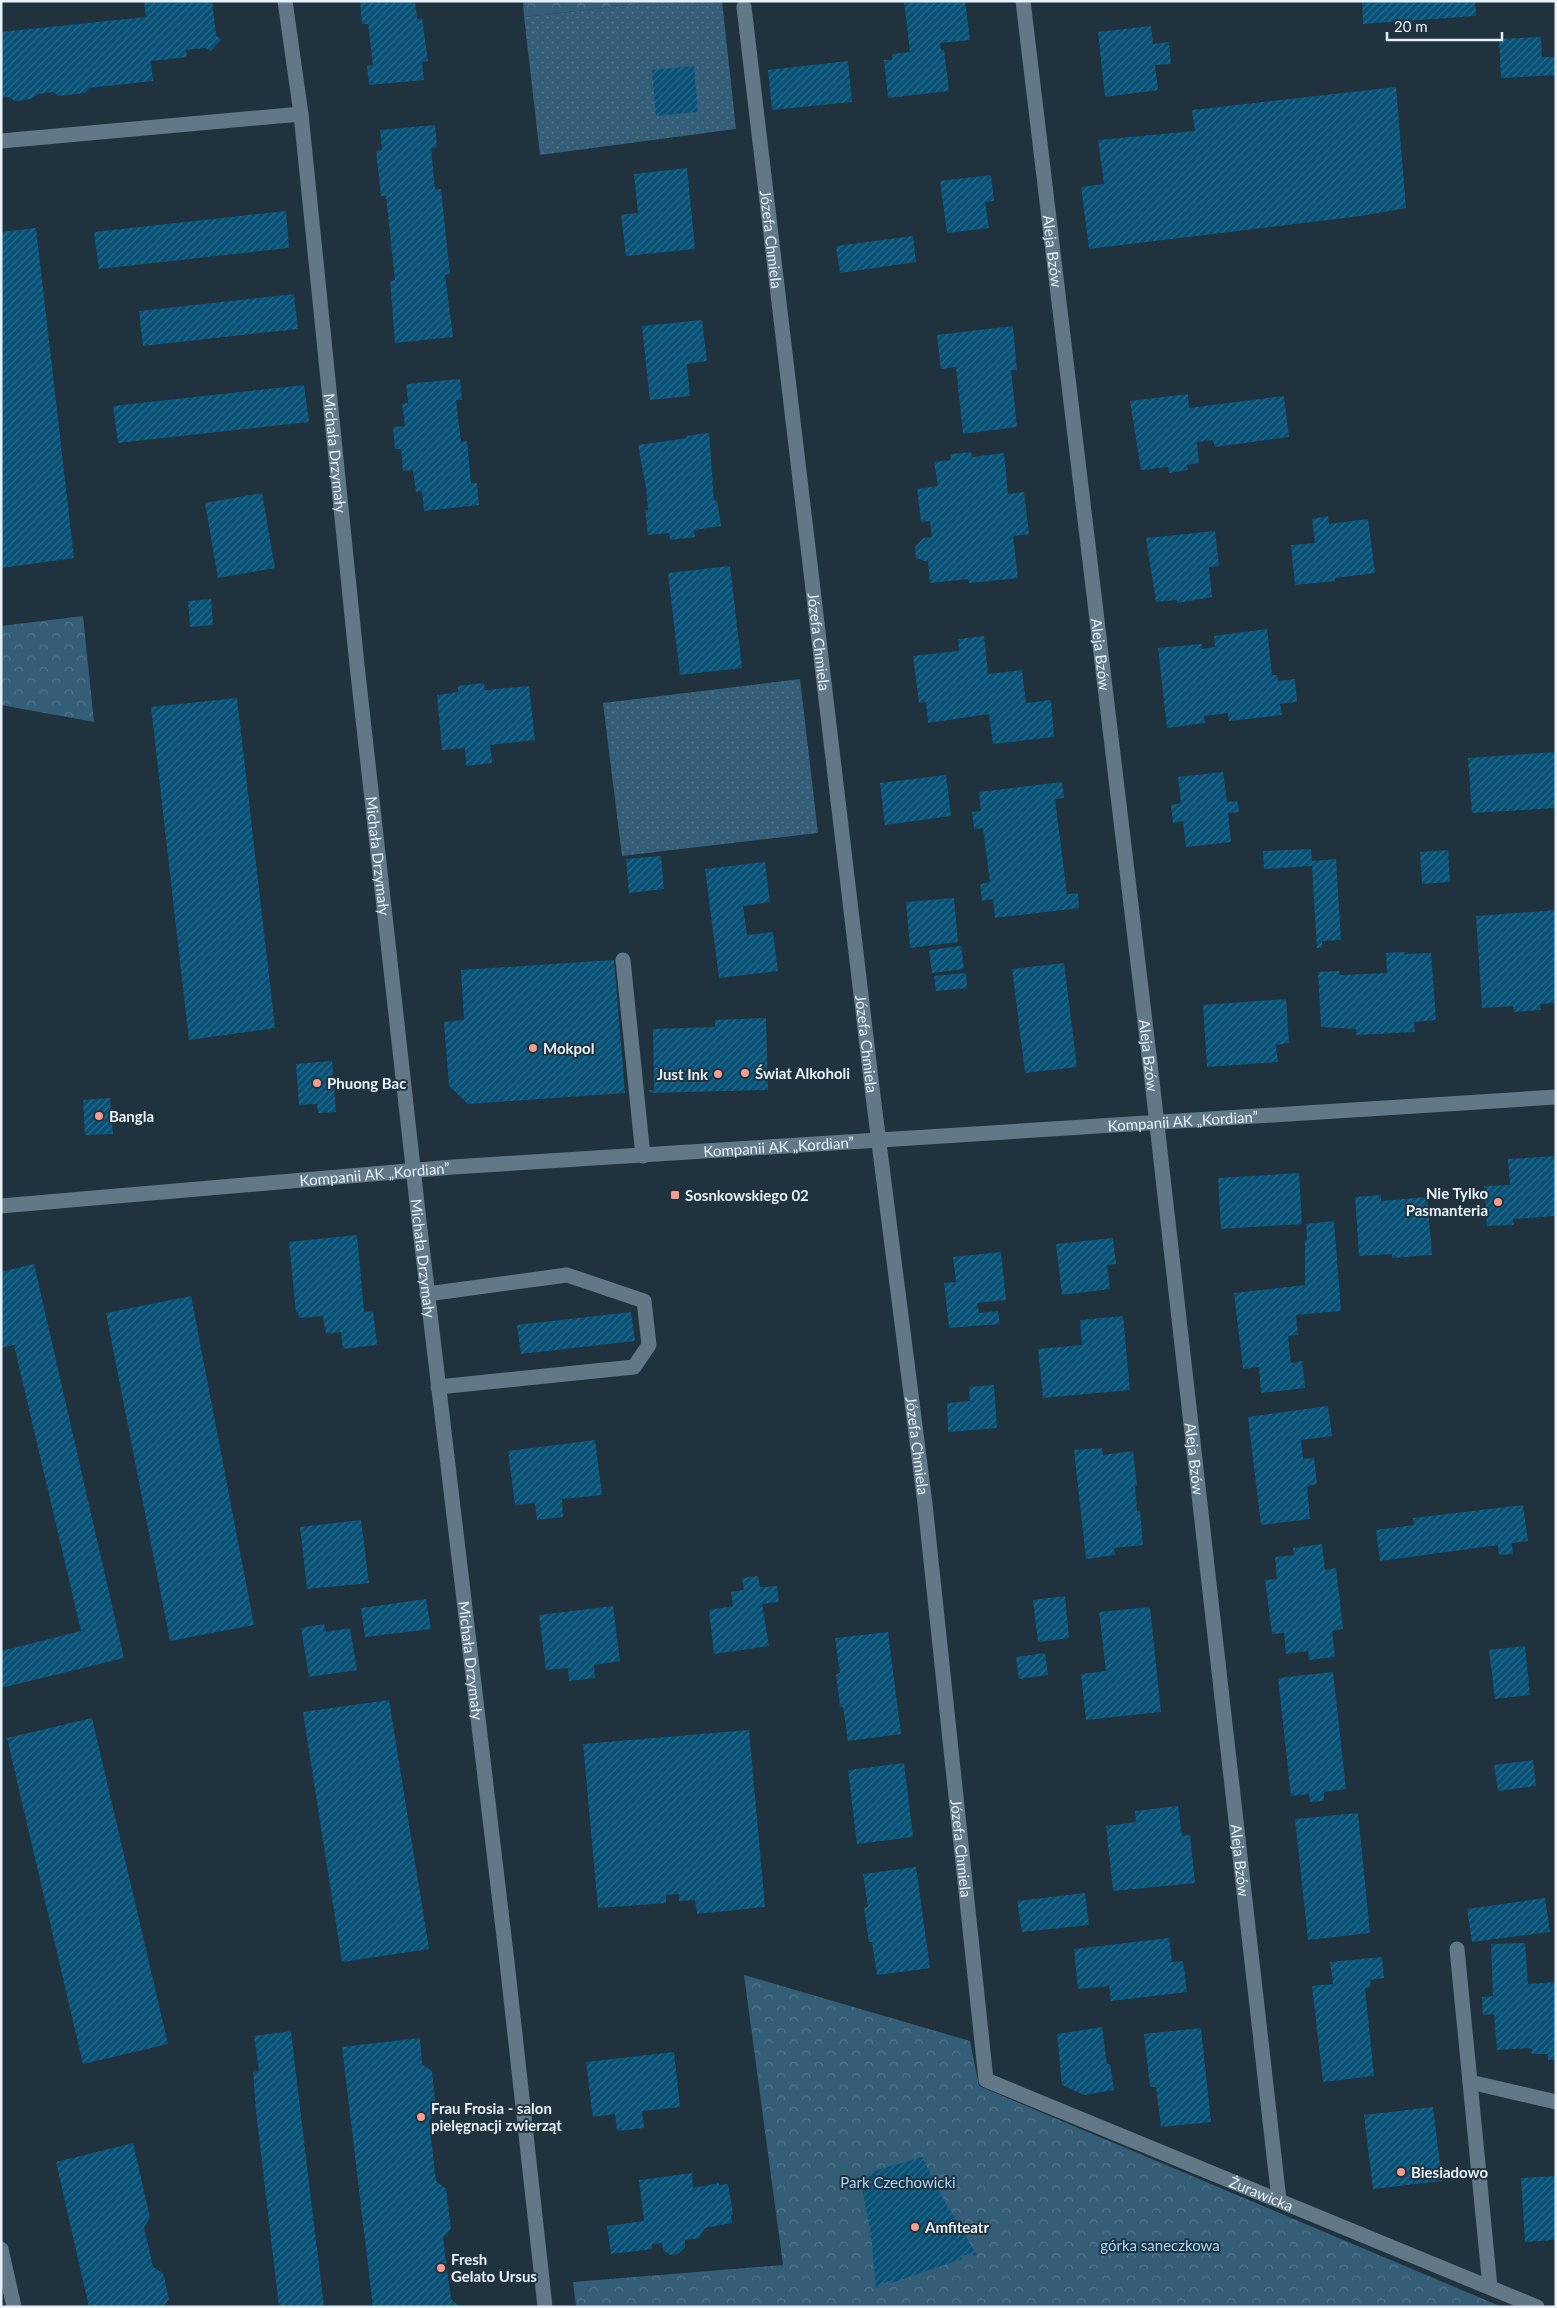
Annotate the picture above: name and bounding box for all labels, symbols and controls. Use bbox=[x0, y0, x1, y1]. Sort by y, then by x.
scale bar bbox=[1387, 10, 1502, 42]
text: 20 m bbox=[1394, 17, 1428, 35]
street label: Józefa Chmiela bbox=[757, 189, 786, 289]
street label: Aleja Bzów bbox=[1040, 214, 1066, 289]
street label: Michała Drzymały bbox=[320, 393, 351, 514]
street label: Józefa Chmiela bbox=[804, 591, 834, 692]
street label: Aleja Bzów bbox=[1088, 617, 1114, 692]
street label: Michała Drzymały bbox=[363, 795, 394, 917]
street label: Józefa Chmiela bbox=[852, 994, 882, 1094]
street label: Aleja Bzów bbox=[1136, 1018, 1162, 1093]
place label: Mokpol bbox=[543, 1039, 594, 1057]
marker: Mokpol bbox=[527, 1042, 539, 1054]
place label: Świat Alkoholi bbox=[755, 1064, 850, 1082]
place label: Just Ink bbox=[657, 1065, 709, 1083]
marker: Świat Alkoholi bbox=[739, 1067, 751, 1079]
marker: Just Ink bbox=[712, 1068, 724, 1080]
place label: Phuong Bac bbox=[327, 1074, 406, 1092]
marker: Phuong Bac bbox=[311, 1077, 323, 1089]
place label: Bangla bbox=[109, 1107, 154, 1125]
street label: Kompanii AK „Kordian” bbox=[1107, 1107, 1259, 1134]
marker: Bangla bbox=[93, 1110, 105, 1122]
street label: Kompanii AK „Kordian” bbox=[703, 1133, 854, 1160]
street label: Kompanii AK „Kordian” bbox=[299, 1158, 450, 1189]
place label: Nie Tylko Pasmanteria bbox=[1406, 1184, 1488, 1219]
place label: Sosnkowskiego 02 bbox=[685, 1186, 809, 1204]
marker: Sosnkowskiego 02 bbox=[669, 1189, 681, 1201]
marker: Nie Tylko Pasmanteria bbox=[1492, 1196, 1504, 1208]
street label: Michała Drzymały bbox=[408, 1198, 439, 1319]
street label: Józefa Chmiela bbox=[902, 1395, 933, 1496]
street label: Aleja Bzów bbox=[1182, 1422, 1208, 1496]
street label: Michała Drzymały bbox=[455, 1600, 487, 1721]
street label: Józefa Chmiela bbox=[947, 1798, 976, 1898]
street label: Aleja Bzów bbox=[1227, 1823, 1254, 1898]
place label: Frau Frosia - salon pielęgnacji zwierząt bbox=[431, 2099, 562, 2134]
marker: Frau Frosia - salon pielęgnacji zwierząt bbox=[415, 2111, 427, 2123]
place label: Biesiadowo bbox=[1411, 2163, 1488, 2181]
marker: Biesiadowo bbox=[1395, 2166, 1407, 2178]
street label: Żurawicka bbox=[1227, 2172, 1296, 2215]
park label: Park Czechowicki bbox=[840, 2173, 956, 2191]
place label: Amfiteatr bbox=[924, 2218, 989, 2236]
marker: Amfiteatr bbox=[909, 2221, 921, 2233]
park label: górka saneczkowa bbox=[1100, 2236, 1220, 2254]
place label: Fresh Gelato Ursus bbox=[451, 2250, 537, 2285]
marker: Fresh Gelato Ursus bbox=[435, 2262, 447, 2274]

